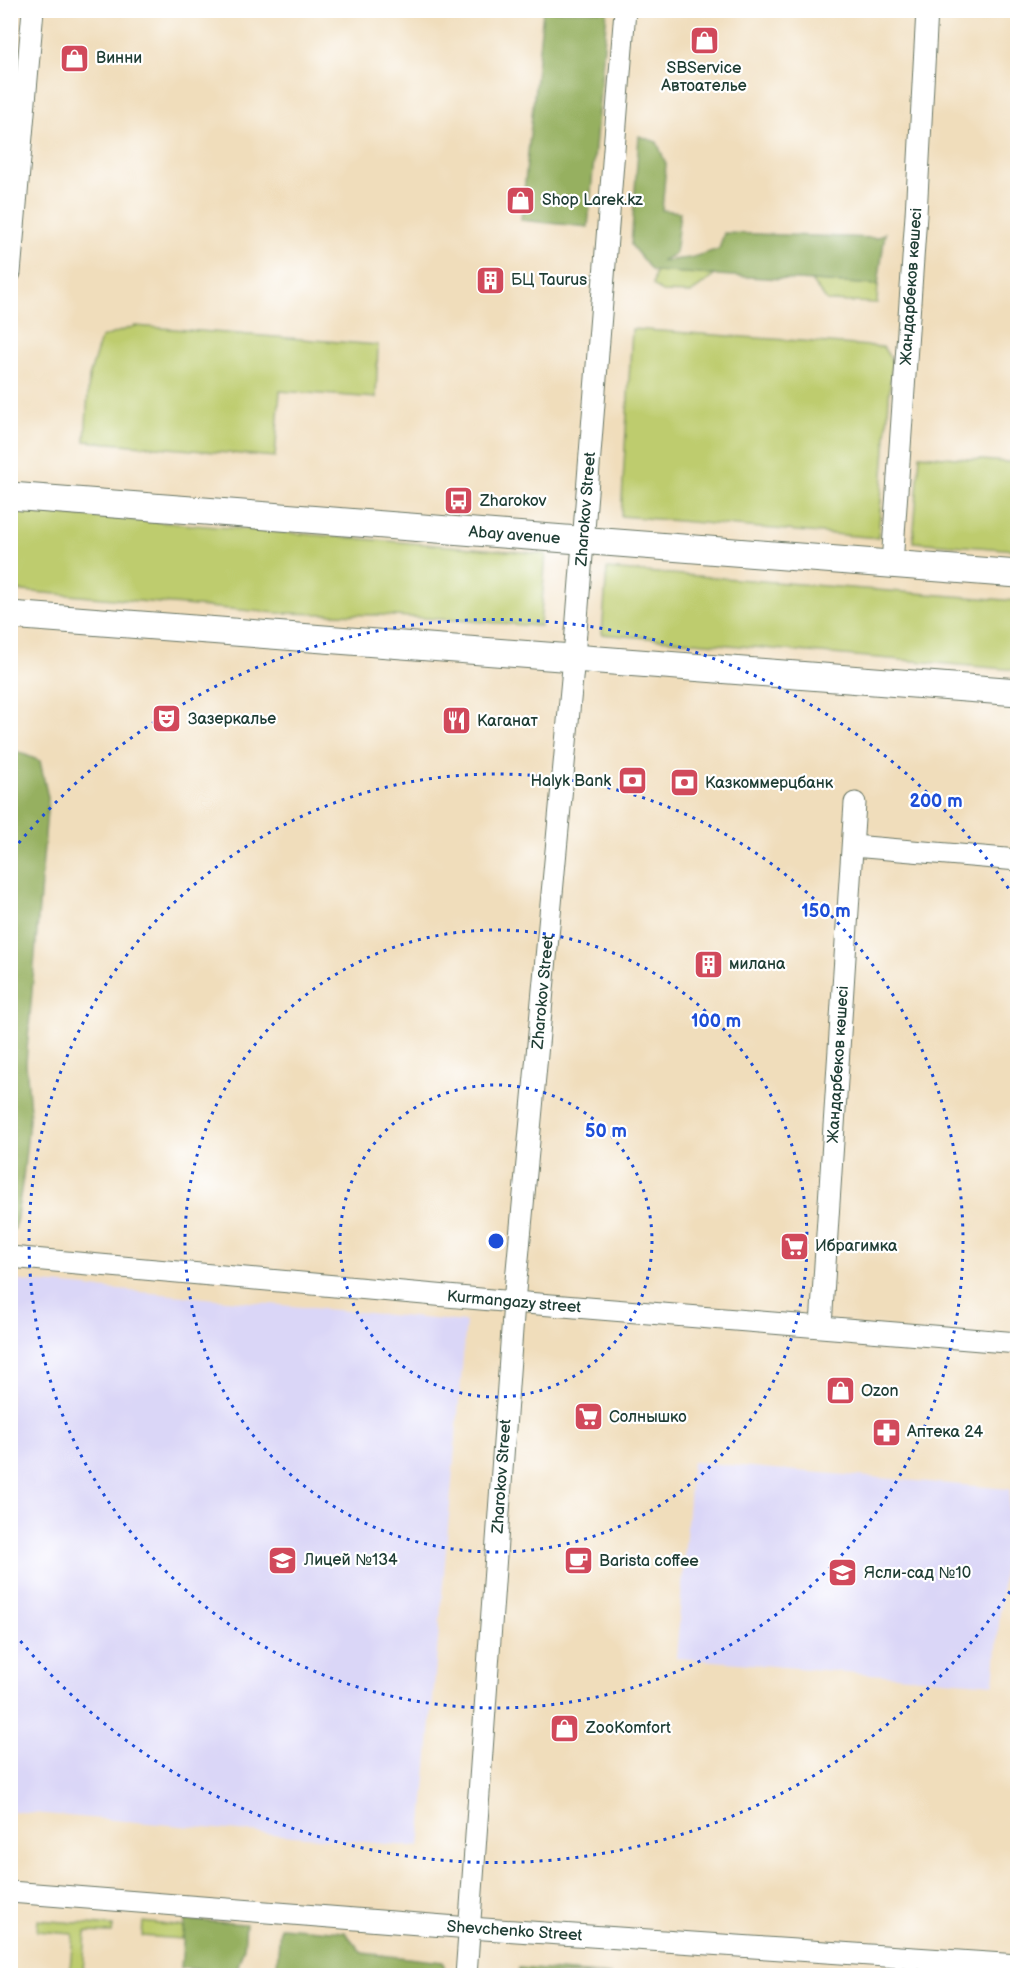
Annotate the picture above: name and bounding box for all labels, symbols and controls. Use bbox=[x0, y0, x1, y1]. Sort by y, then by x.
shop icon: SBService Автоателье bbox=[688, 24, 720, 56]
shop icon: Винни bbox=[59, 42, 91, 74]
place label: Винни bbox=[96, 49, 142, 68]
place label: SBService Автоателье bbox=[660, 59, 747, 96]
shop icon: Shop Larek.kz bbox=[505, 184, 537, 216]
place label: Shop Larek.kz bbox=[542, 191, 643, 210]
street label: Жандарбеков көшесі bbox=[896, 207, 926, 366]
building icon: БЦ Taurus bbox=[474, 264, 506, 296]
place label: БЦ Taurus bbox=[511, 271, 587, 290]
street label: Zharokov Street bbox=[572, 451, 600, 568]
bus stop icon: Zharokov bbox=[443, 485, 475, 517]
place label: Zharokov bbox=[479, 492, 547, 511]
street label: Abay avenue bbox=[468, 522, 562, 548]
theatre icon: Зазеркалье bbox=[151, 703, 183, 735]
restaurant icon: Каганат bbox=[440, 705, 472, 737]
place label: Зазеркалье bbox=[188, 710, 276, 729]
place label: Каганат bbox=[477, 712, 539, 731]
bank icon: Halyk Bank bbox=[616, 765, 648, 797]
bank icon: Казкоммерцбанк bbox=[668, 767, 700, 799]
place label: Halyk Bank bbox=[530, 772, 611, 791]
place label: Казкоммерцбанк bbox=[705, 774, 834, 793]
text: 200 m bbox=[909, 791, 963, 812]
text: 150 m bbox=[801, 901, 851, 922]
street label: Zharokov Street bbox=[528, 934, 558, 1051]
building icon: милана bbox=[692, 948, 724, 980]
place label: милана bbox=[729, 955, 786, 974]
street label: Жандарбеков көшесі bbox=[823, 985, 853, 1144]
text: 100 m bbox=[691, 1011, 741, 1032]
text: 50 m bbox=[585, 1121, 627, 1142]
supermarket icon: Ибрагимка bbox=[778, 1230, 810, 1262]
centre of rings bbox=[486, 1231, 506, 1251]
place label: Ибрагимка bbox=[815, 1237, 898, 1256]
street label: Kurmangazy street bbox=[446, 1287, 582, 1317]
shop icon: Ozon bbox=[824, 1375, 856, 1407]
place label: Ozon bbox=[861, 1382, 899, 1401]
supermarket icon: Солнышко bbox=[572, 1401, 604, 1433]
place label: Солнышко bbox=[609, 1408, 687, 1427]
pharmacy icon: Аптека 24 bbox=[870, 1416, 902, 1448]
street label: Zharokov Street bbox=[488, 1418, 515, 1535]
place label: Аптека 24 bbox=[906, 1423, 984, 1442]
school or university icon: Лицей №134 bbox=[267, 1544, 299, 1576]
cafe icon: Barista coffee bbox=[562, 1545, 594, 1577]
place label: Лицей №134 bbox=[303, 1551, 398, 1570]
place label: Barista coffee bbox=[599, 1552, 699, 1571]
school or university icon: Ясли-сад №10 bbox=[827, 1557, 859, 1589]
place label: Ясли-сад №10 bbox=[864, 1564, 971, 1583]
shop icon: ZooKomfort bbox=[549, 1712, 581, 1744]
place label: ZooKomfort bbox=[585, 1719, 671, 1738]
street label: Shevchenko Street bbox=[446, 1917, 583, 1945]

